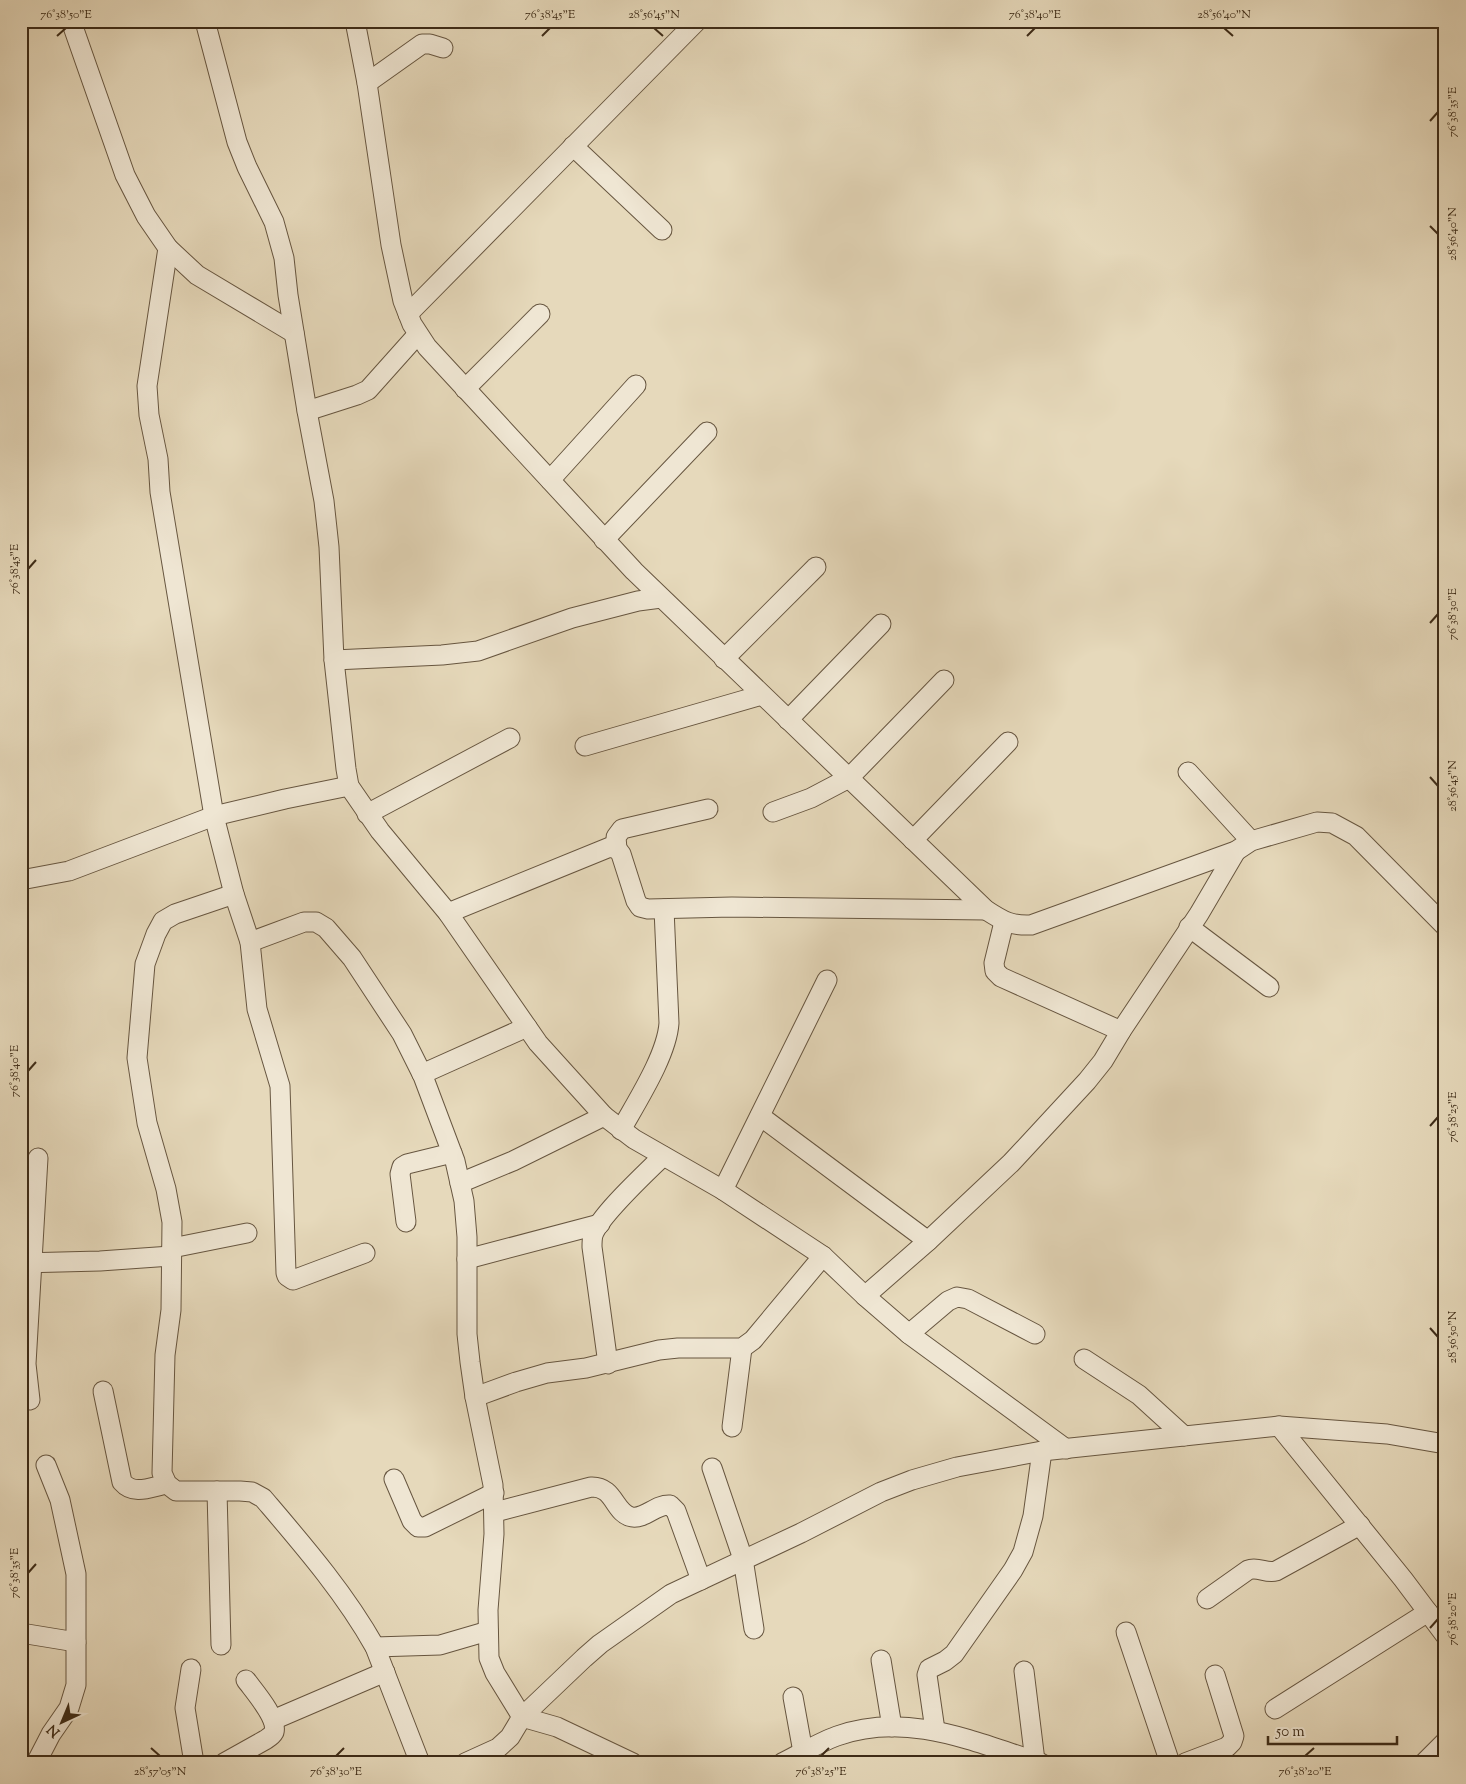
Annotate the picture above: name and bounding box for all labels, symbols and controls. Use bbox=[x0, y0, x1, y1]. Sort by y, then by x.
text: 76°38'50"E bbox=[40, 6, 93, 24]
text: 76°38'45"E bbox=[525, 6, 576, 24]
text: 28°56'45"N bbox=[628, 6, 680, 24]
text: 76°38'40"E bbox=[1009, 6, 1062, 24]
text: 28°56'40"N bbox=[1197, 6, 1251, 24]
text: 76°38'35"E bbox=[1444, 86, 1462, 137]
text: 28°56'40"N bbox=[1444, 207, 1462, 261]
text: 76°38'45"E bbox=[6, 543, 24, 594]
text: 76°38'30"E bbox=[1444, 587, 1462, 640]
text: 28°56'45"N bbox=[1444, 760, 1462, 812]
text: 76°38'40"E bbox=[6, 1044, 24, 1097]
text: 76°38'25"E bbox=[1444, 1091, 1462, 1143]
text: 28°56'50"N bbox=[1444, 1310, 1462, 1363]
text: 76°38'35"E bbox=[6, 1547, 24, 1598]
text: 76°38'20"E bbox=[1444, 1592, 1462, 1646]
north arrow bbox=[38, 1696, 88, 1746]
scale bar bbox=[1268, 1714, 1397, 1746]
text: N bbox=[43, 1719, 65, 1741]
text: 50 m bbox=[1275, 1722, 1305, 1743]
text: 28°57'05"N bbox=[134, 1763, 187, 1781]
text: 76°38'30"E bbox=[310, 1763, 363, 1781]
text: 76°38'25"E bbox=[795, 1763, 847, 1781]
text: 76°38'20"E bbox=[1279, 1763, 1332, 1781]

